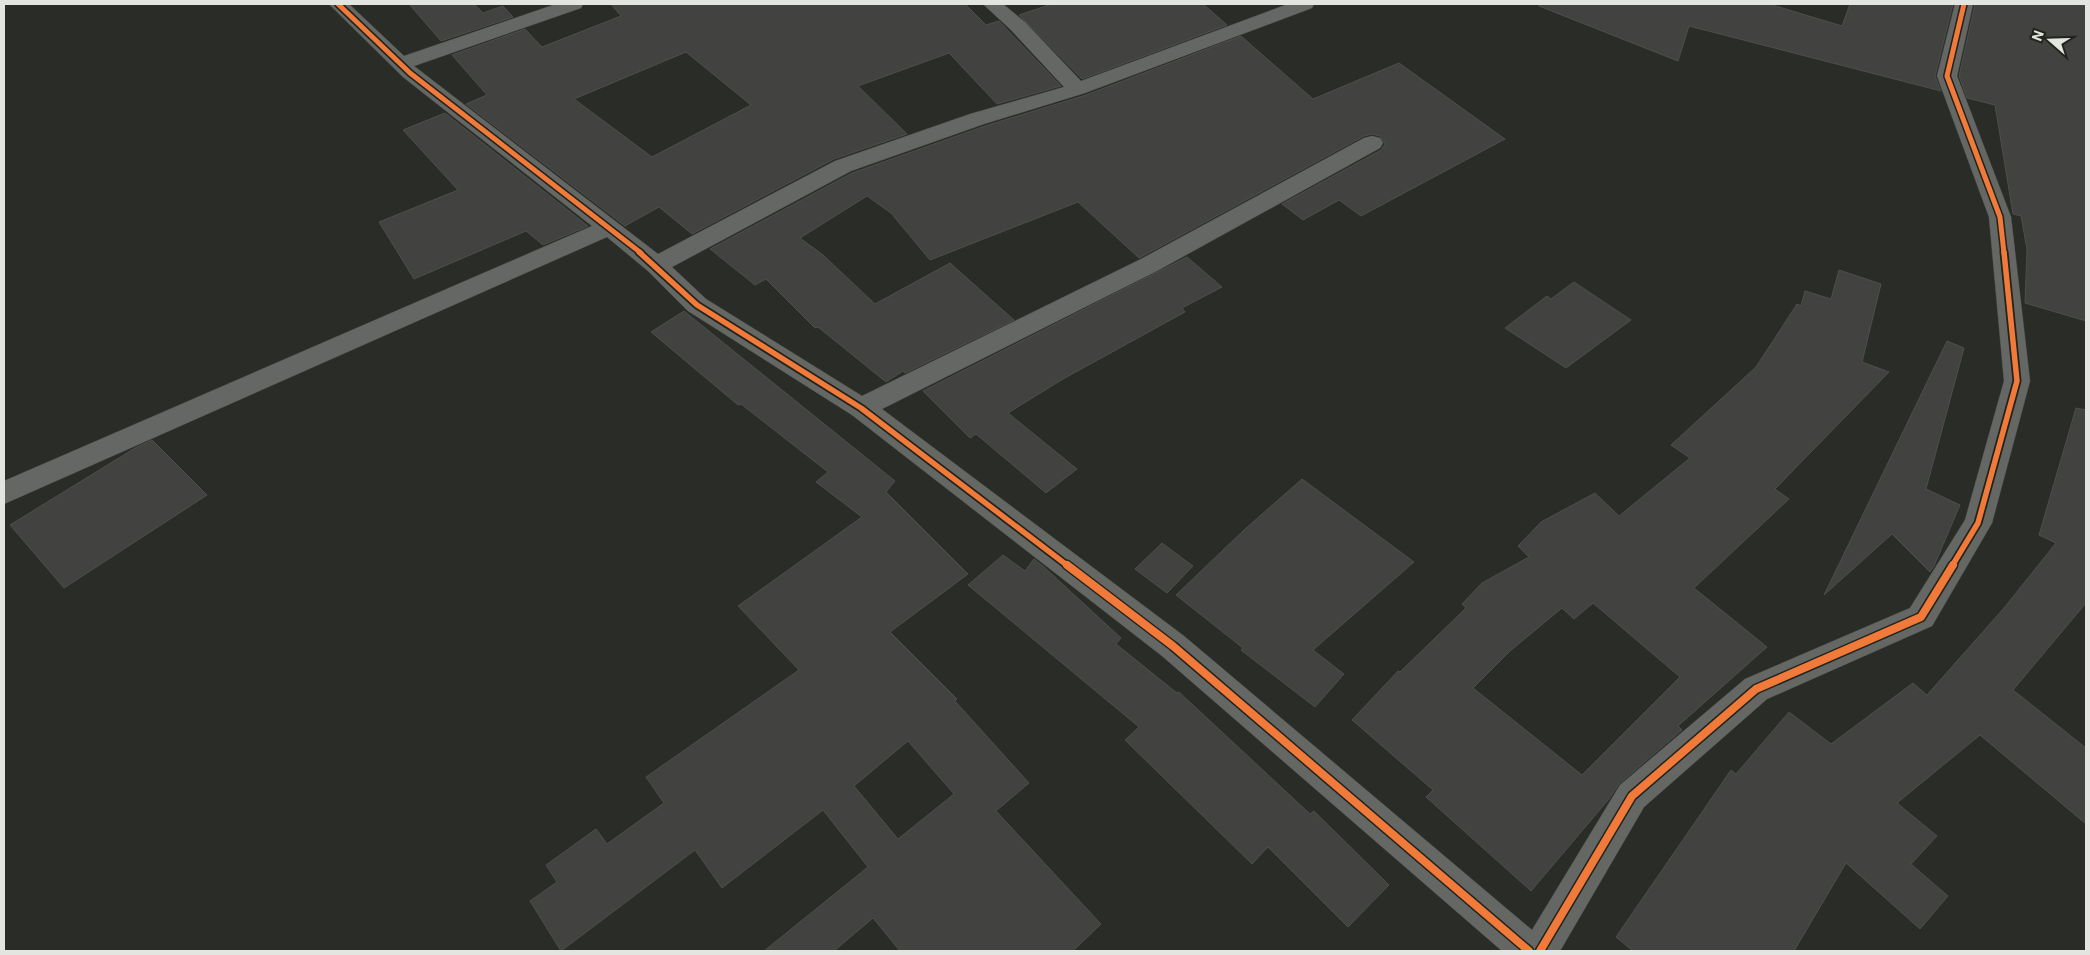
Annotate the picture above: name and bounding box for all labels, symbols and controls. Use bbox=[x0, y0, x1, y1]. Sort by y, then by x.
north arrow bbox=[2025, 15, 2075, 65]
text: N bbox=[2029, 28, 2047, 43]

